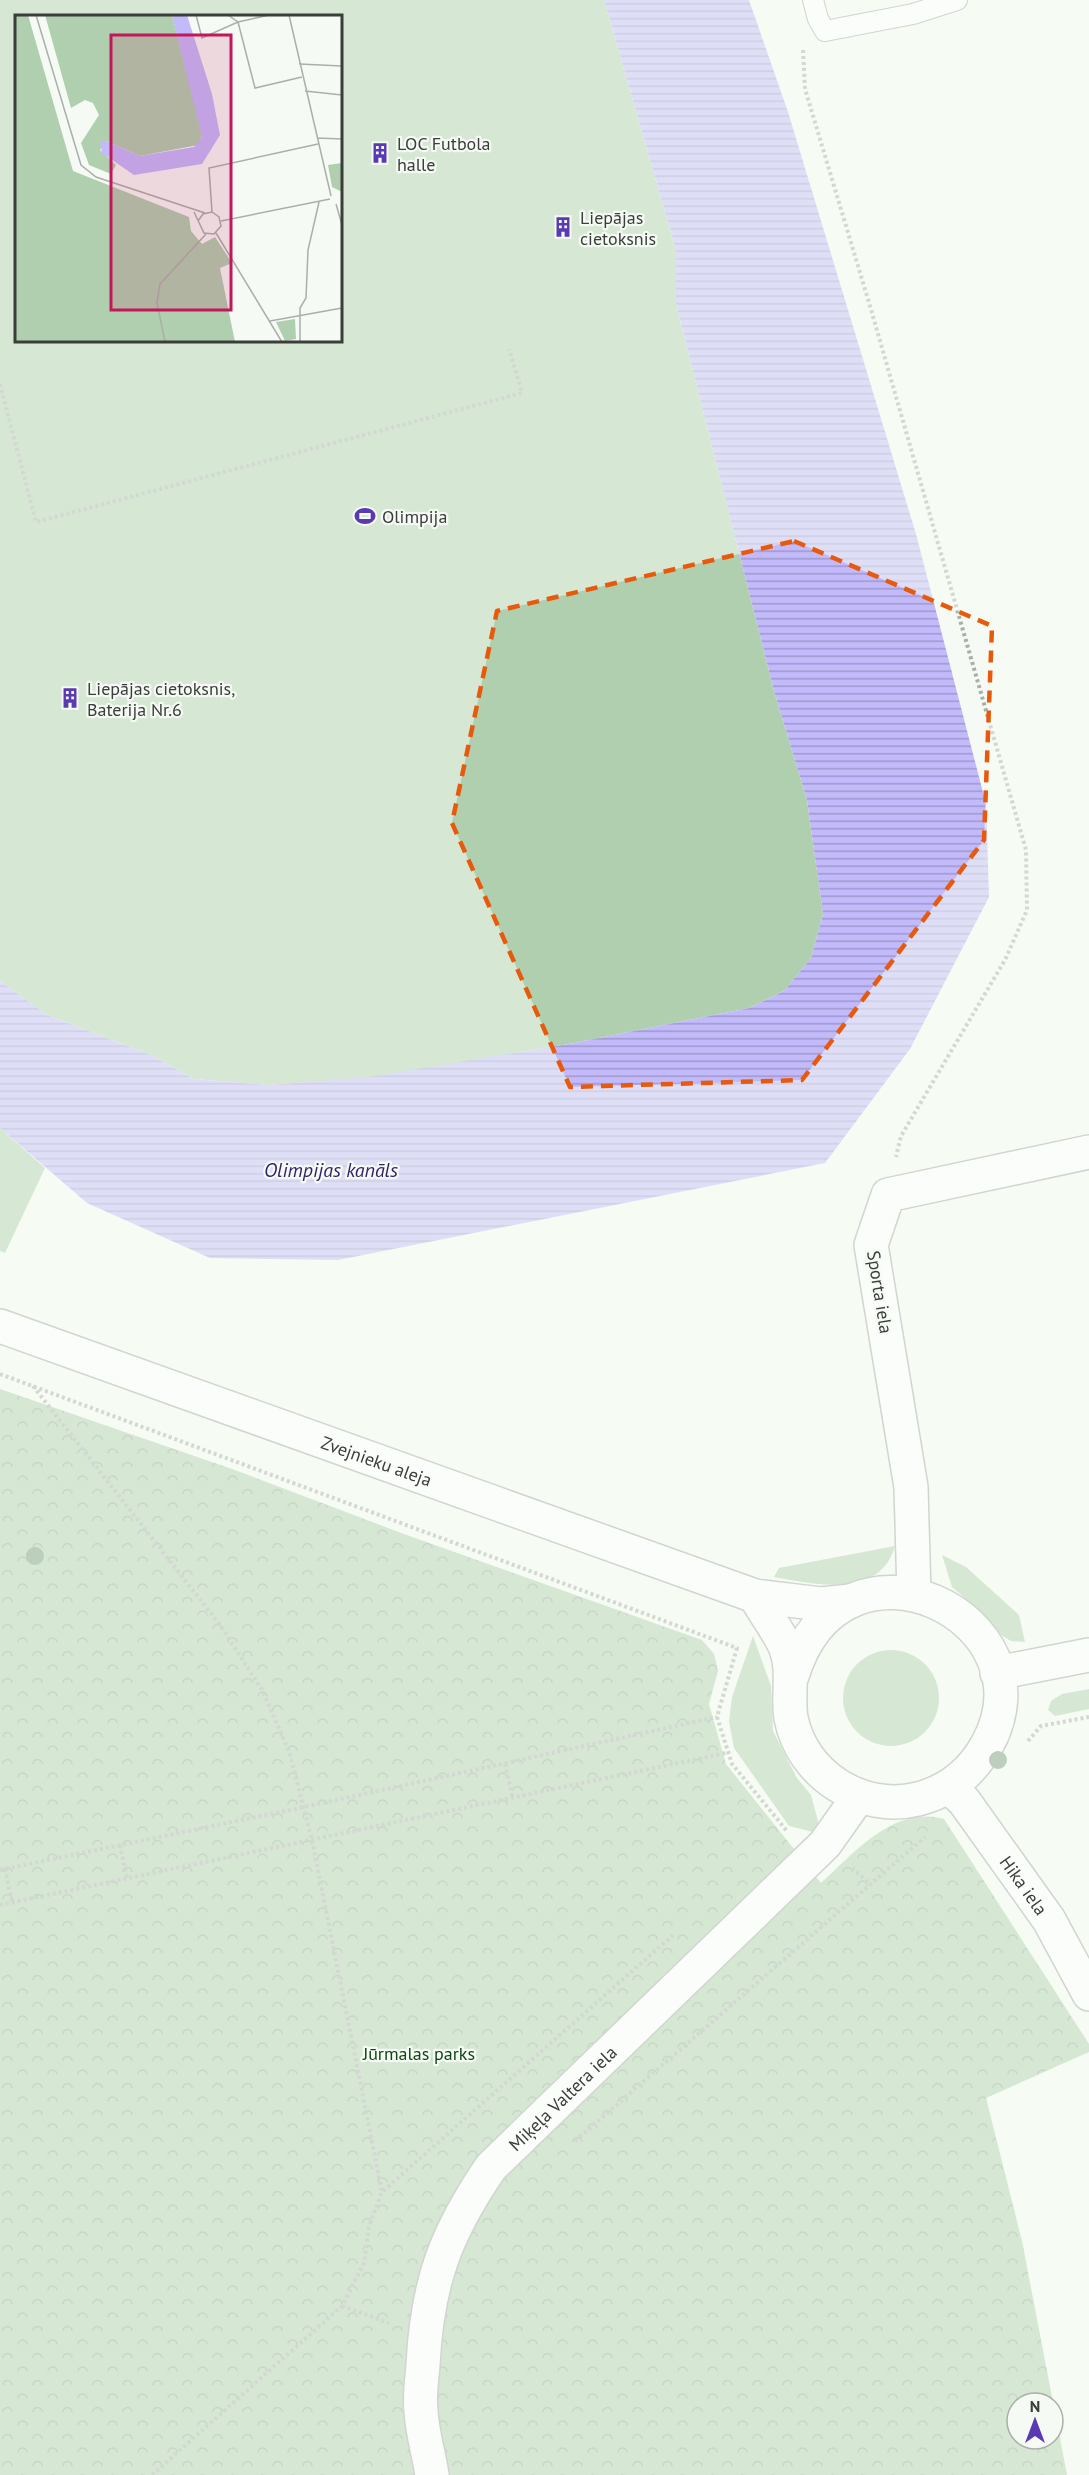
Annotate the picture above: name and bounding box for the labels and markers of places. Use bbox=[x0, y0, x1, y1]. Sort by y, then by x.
place label: LOC Futbola halle bbox=[397, 132, 490, 176]
building icon: LOC Futbola halle bbox=[368, 141, 392, 165]
place label: Liepājas cietoksnis bbox=[580, 206, 656, 250]
building icon: Liepājas cietoksnis bbox=[551, 215, 575, 239]
sports icon: Olimpija bbox=[353, 504, 377, 528]
place label: Olimpija bbox=[382, 505, 447, 528]
place label: Liepājas cietoksnis, Baterija Nr.6 bbox=[87, 677, 235, 721]
building icon: Liepājas cietoksnis, Baterija Nr.6 bbox=[58, 686, 82, 710]

